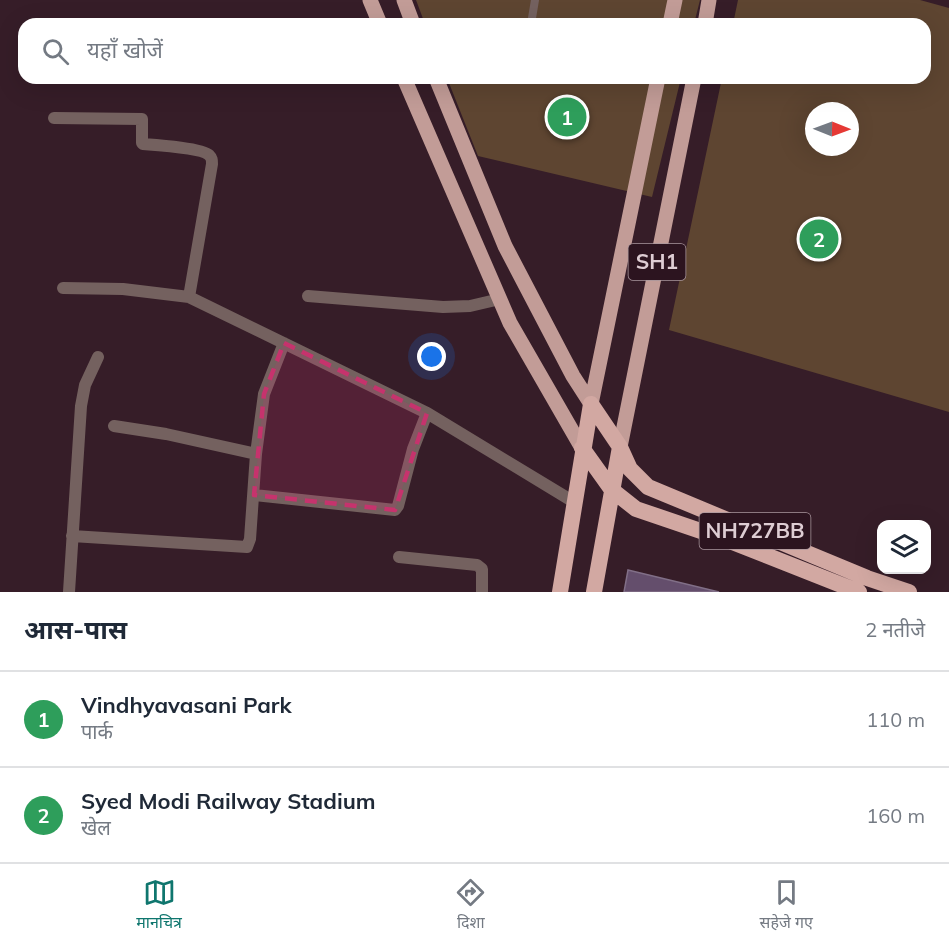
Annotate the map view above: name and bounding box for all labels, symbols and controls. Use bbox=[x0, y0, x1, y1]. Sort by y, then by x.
search box bbox=[18, 18, 931, 84]
icon: search bbox=[39, 35, 72, 68]
text: यहाँ खोजें bbox=[87, 36, 163, 64]
pin: 1 bbox=[548, 94, 586, 140]
north arrow bbox=[805, 102, 859, 156]
pin: 2 bbox=[800, 216, 838, 262]
road number: SH1 bbox=[628, 244, 686, 280]
your location bbox=[417, 342, 446, 371]
road number: NH727BB bbox=[700, 513, 810, 549]
map controls bbox=[877, 520, 931, 574]
button: layers bbox=[877, 520, 931, 574]
text: आस-पास bbox=[24, 613, 127, 646]
text: 2 नतीजे bbox=[865, 617, 925, 642]
text: Vindhyavasani Park bbox=[81, 691, 292, 719]
text: 1 bbox=[38, 707, 50, 732]
text: 110 m bbox=[866, 707, 925, 732]
text: पार्क bbox=[81, 719, 113, 744]
text: Syed Modi Railway Stadium bbox=[81, 787, 376, 815]
text: 2 bbox=[38, 803, 50, 828]
text: 160 m bbox=[866, 803, 925, 828]
text: खेल bbox=[81, 815, 111, 840]
tab: मानचित्र bbox=[136, 876, 182, 935]
tab: दिशा bbox=[454, 876, 487, 935]
tab: सहेजे गए bbox=[760, 876, 813, 935]

